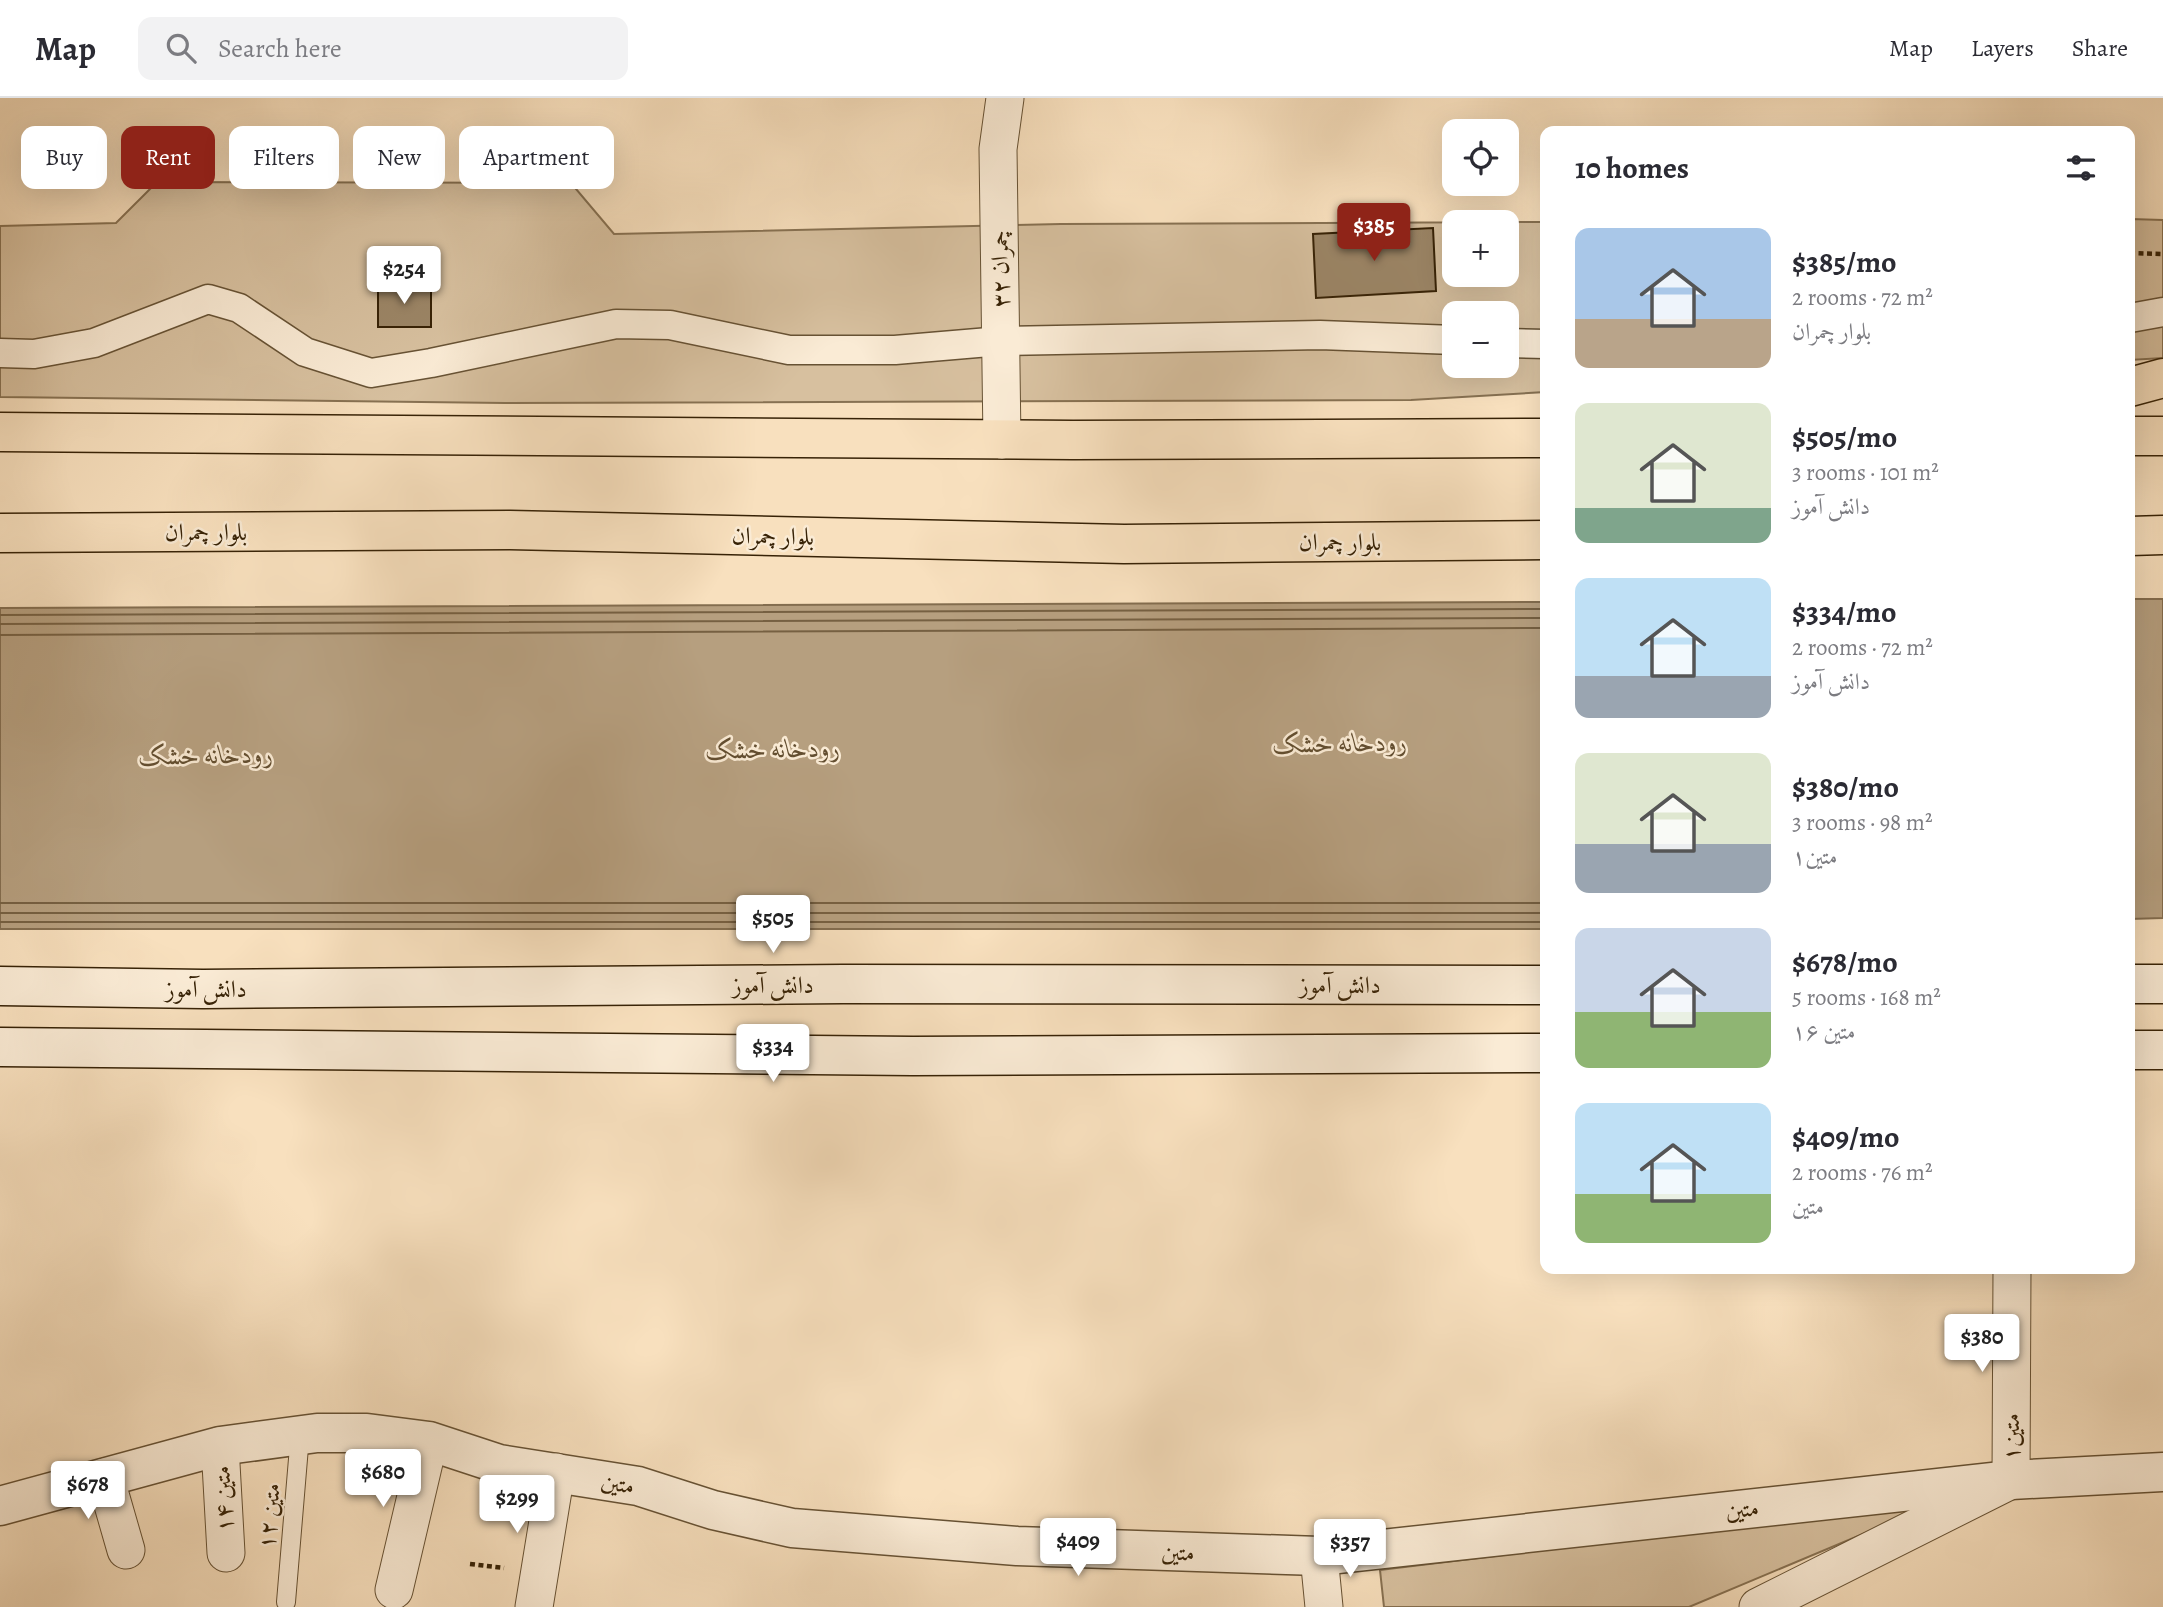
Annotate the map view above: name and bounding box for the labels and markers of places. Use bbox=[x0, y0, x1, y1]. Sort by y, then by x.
pin: $385 bbox=[1333, 204, 1415, 263]
pin: $254 bbox=[363, 246, 445, 306]
pin: $505 bbox=[732, 896, 814, 955]
pin: $334 bbox=[732, 1024, 814, 1084]
pin: $380 bbox=[1941, 1314, 2023, 1374]
pin: $680 bbox=[342, 1450, 424, 1509]
pin: $678 bbox=[47, 1462, 129, 1521]
pin: $299 bbox=[476, 1476, 558, 1535]
pin: $409 bbox=[1037, 1518, 1119, 1578]
pin: $357 bbox=[1309, 1520, 1391, 1579]

